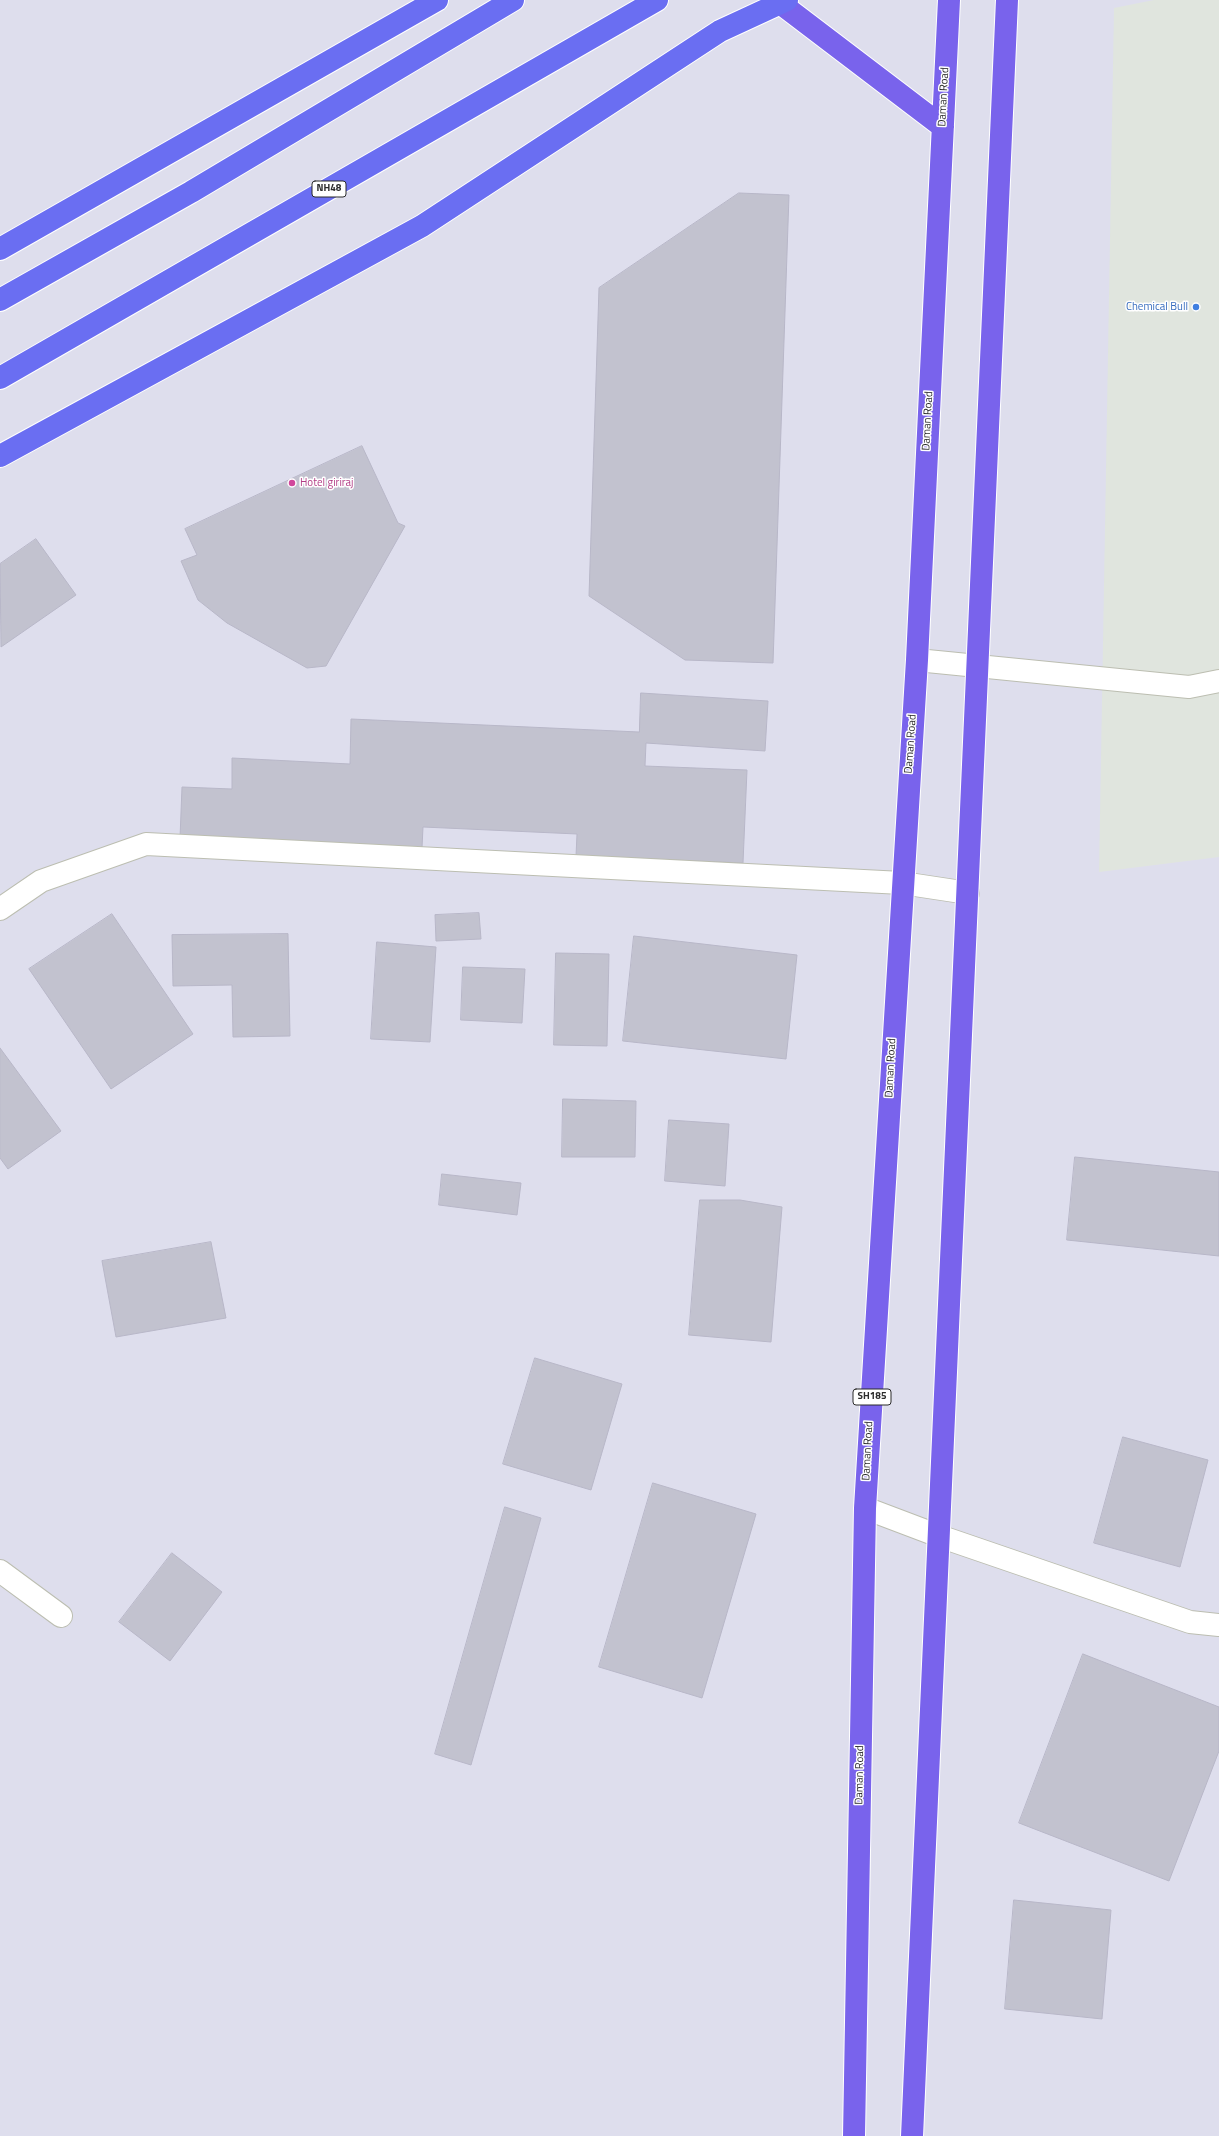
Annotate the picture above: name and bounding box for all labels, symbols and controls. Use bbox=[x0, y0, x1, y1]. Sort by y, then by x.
street label: Daman Road bbox=[936, 67, 952, 127]
road number: NH48 bbox=[312, 181, 346, 197]
place label: Chemical Bull bbox=[1126, 300, 1188, 314]
marker: Chemical Bull bbox=[1191, 302, 1201, 312]
street label: Daman Road bbox=[920, 391, 936, 451]
place label: Hotel giriraj bbox=[300, 476, 354, 490]
marker: Hotel giriraj bbox=[287, 478, 297, 488]
street label: Daman Road bbox=[902, 714, 920, 774]
street label: Daman Road bbox=[883, 1038, 899, 1098]
road number: SH185 bbox=[853, 1389, 891, 1405]
street label: Daman Road bbox=[860, 1421, 876, 1481]
street label: Daman Road bbox=[853, 1745, 867, 1805]

